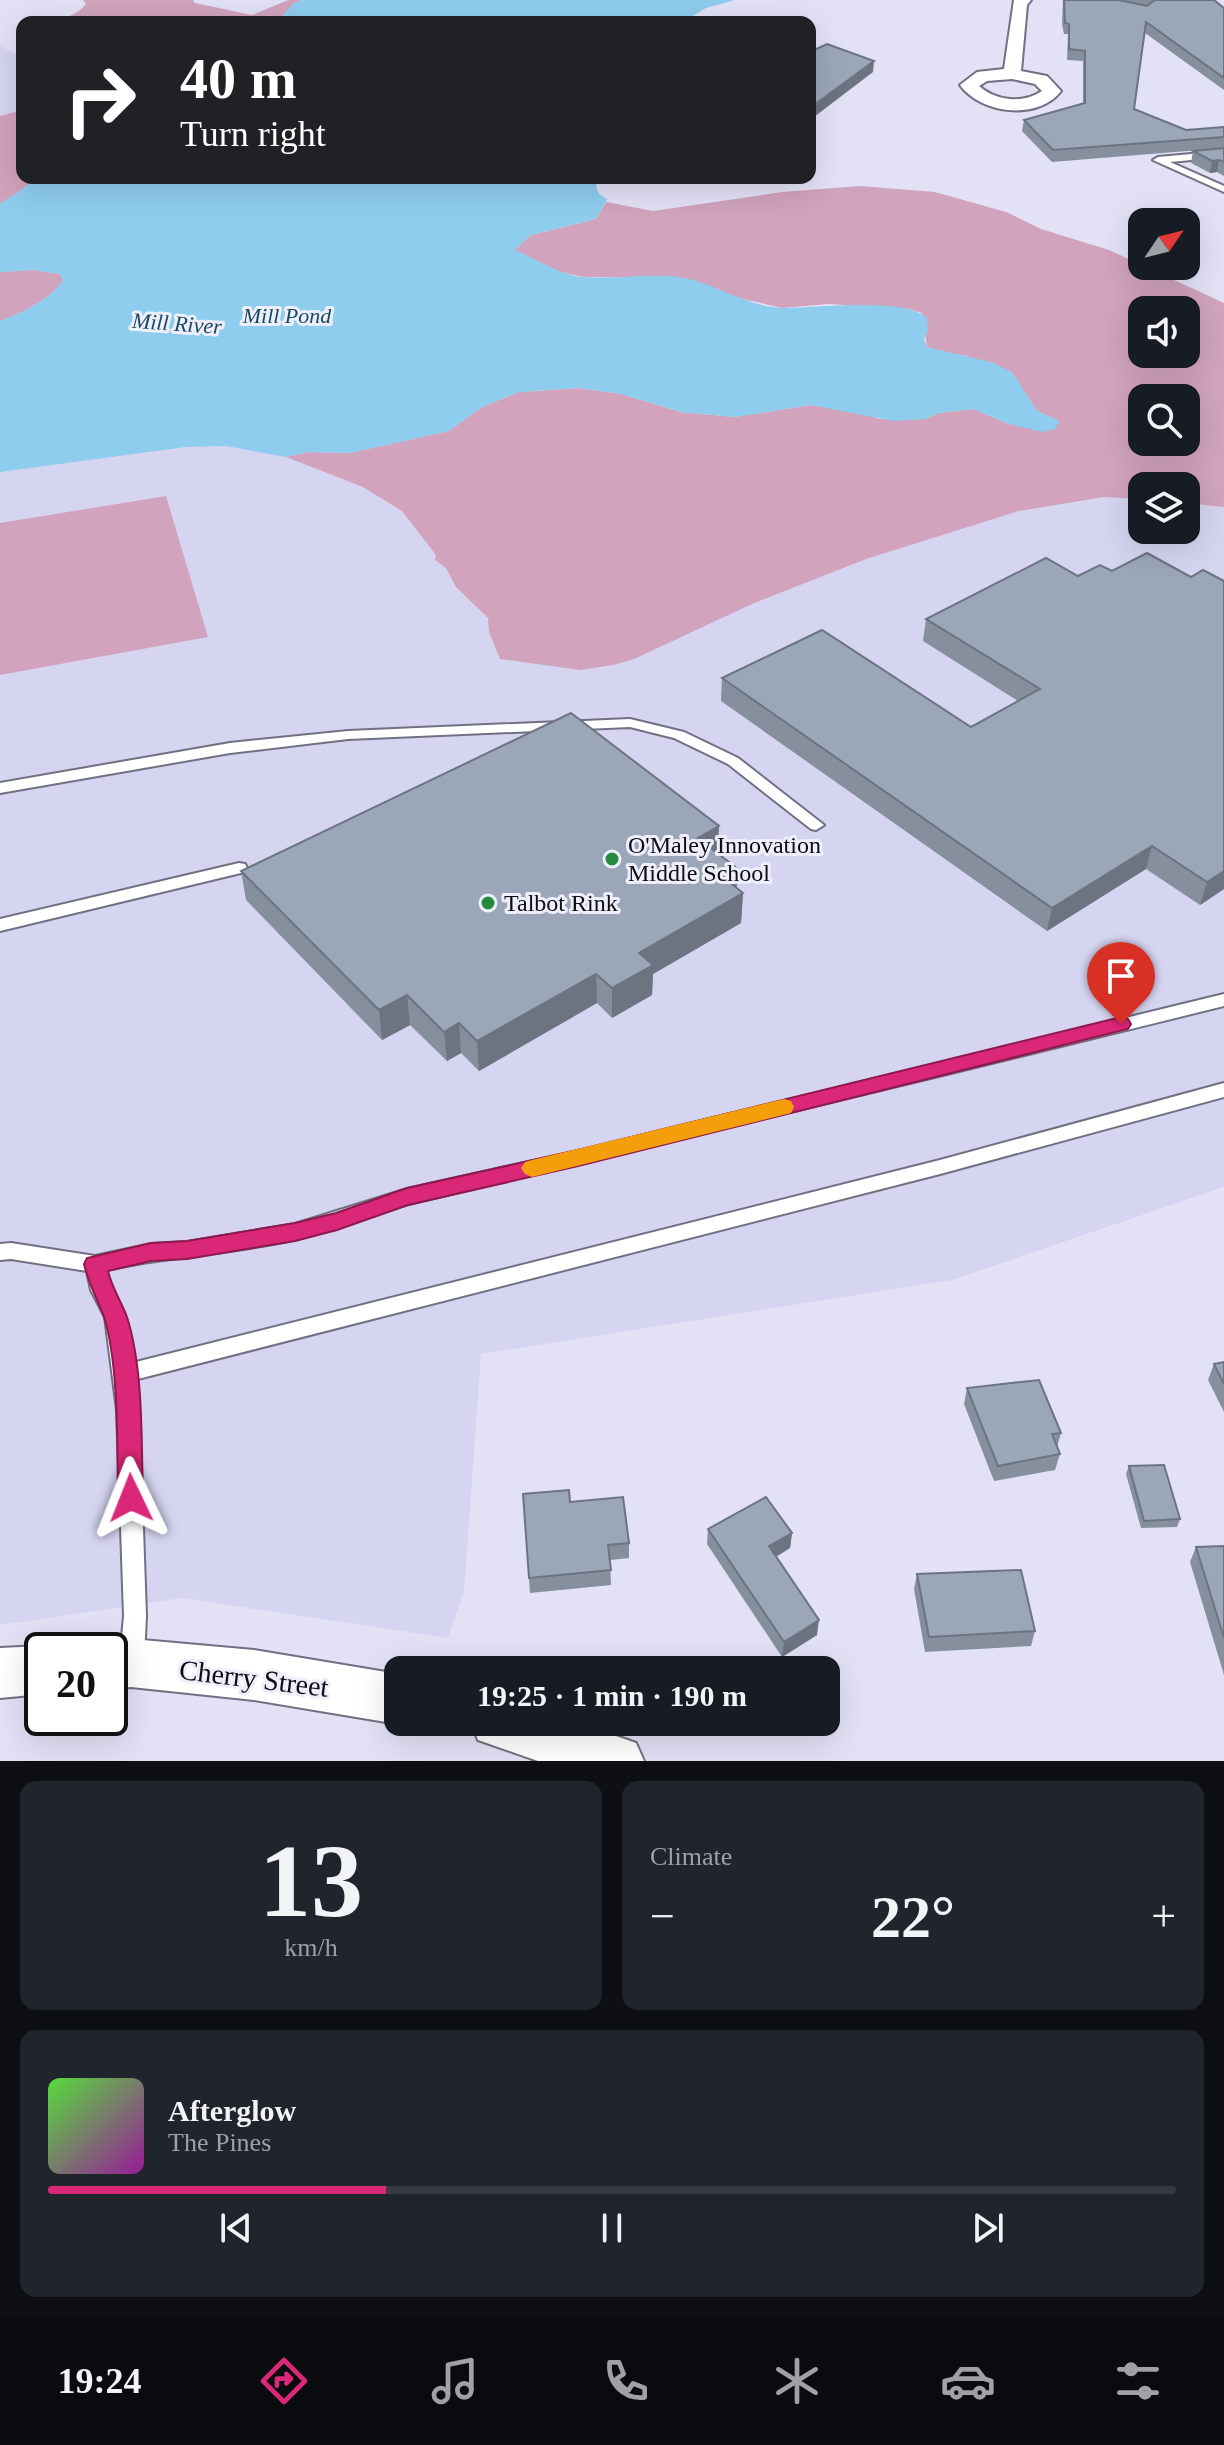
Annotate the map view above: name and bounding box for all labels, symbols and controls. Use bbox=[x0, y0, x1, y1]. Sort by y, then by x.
icon: right bbox=[48, 48, 152, 152]
text: 40 m bbox=[180, 48, 297, 110]
text: Turn right bbox=[180, 114, 326, 154]
north arrow bbox=[1128, 208, 1200, 280]
map controls bbox=[1128, 208, 1200, 544]
button: sound bbox=[1128, 296, 1200, 368]
water label: Mill Pond bbox=[242, 303, 332, 328]
water label: Mill River bbox=[130, 308, 223, 339]
button: search bbox=[1128, 384, 1200, 456]
button: layers bbox=[1128, 472, 1200, 544]
place label: O'Maley Innovation Middle School bbox=[628, 832, 821, 886]
marker: O'Maley Innovation Middle School bbox=[603, 850, 621, 868]
place label: Talbot Rink bbox=[504, 890, 618, 916]
marker: Talbot Rink bbox=[479, 894, 497, 912]
pin bbox=[1087, 942, 1155, 1024]
icon: arrive bbox=[1099, 954, 1143, 998]
position arrow bbox=[89, 1456, 173, 1540]
speed limit sign: 20 bbox=[24, 1632, 128, 1736]
street label: Cherry Street bbox=[178, 1654, 331, 1703]
text: 19:25 · 1 min · 190 m bbox=[477, 1679, 747, 1712]
text: 13 bbox=[259, 1823, 363, 1938]
text: Climate bbox=[650, 1842, 732, 1871]
text: 22° bbox=[871, 1884, 955, 1950]
text: − bbox=[650, 1892, 675, 1941]
text: + bbox=[1151, 1892, 1176, 1941]
text: km/h bbox=[284, 1933, 338, 1962]
text: Afterglow bbox=[168, 2094, 296, 2127]
text: The Pines bbox=[168, 2128, 271, 2157]
icon: previous bbox=[214, 2206, 258, 2250]
icon: pause bbox=[590, 2206, 634, 2250]
icon: next bbox=[966, 2206, 1010, 2250]
icon: directions bbox=[256, 2353, 312, 2409]
icon: music bbox=[427, 2353, 483, 2409]
icon: phone bbox=[598, 2353, 654, 2409]
icon: climate bbox=[769, 2353, 825, 2409]
icon: car bbox=[940, 2353, 996, 2409]
icon: filters bbox=[1110, 2353, 1166, 2409]
text: 19:24 bbox=[57, 2361, 141, 2401]

